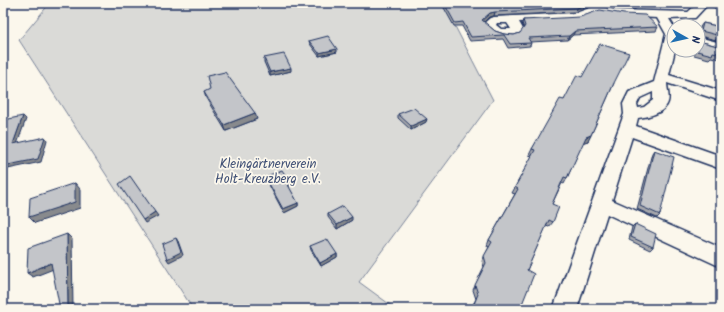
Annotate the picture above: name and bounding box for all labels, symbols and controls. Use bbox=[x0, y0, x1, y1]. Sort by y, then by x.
north arrow bbox=[666, 18, 706, 58]
text: N bbox=[686, 35, 704, 44]
park label: Kleingärtnerverein Holt-Kreuzberg e.V. bbox=[215, 154, 321, 190]

